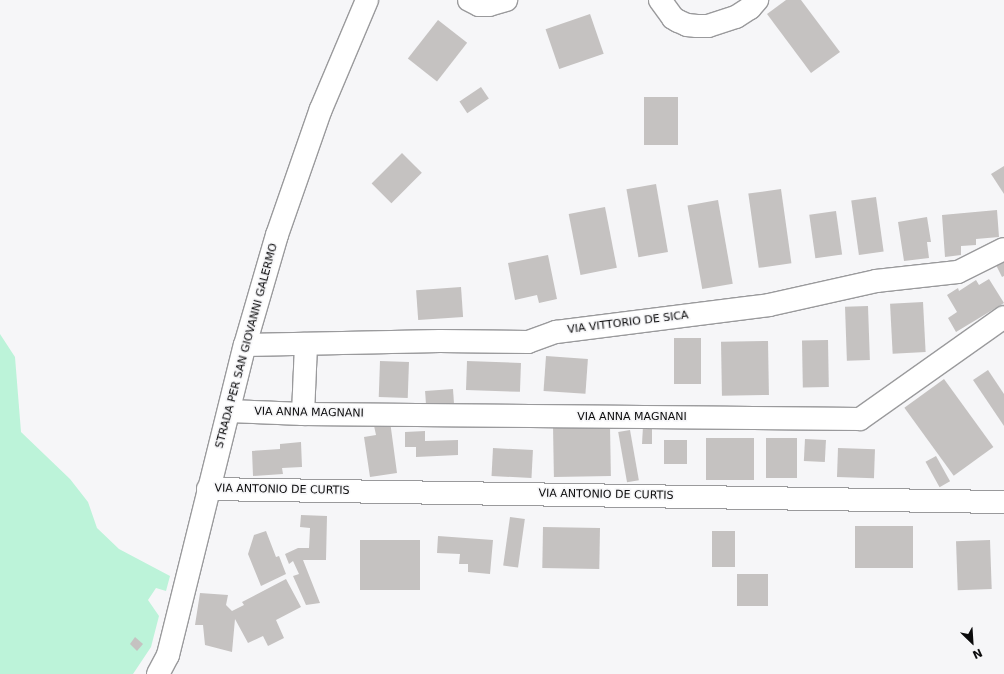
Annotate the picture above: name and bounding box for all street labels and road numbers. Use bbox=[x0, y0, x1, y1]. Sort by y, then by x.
street label: STRADA PER SAN GIOVANNI GALERMO bbox=[213, 242, 281, 450]
street label: VIA VITTORIO DE SICA bbox=[567, 309, 689, 337]
street label: VIA ANNA MAGNANI bbox=[254, 405, 364, 421]
street label: VIA ANNA MAGNANI bbox=[577, 410, 687, 424]
street label: VIA ANTONIO DE CURTIS bbox=[214, 482, 350, 498]
street label: VIA ANTONIO DE CURTIS bbox=[538, 487, 674, 503]

